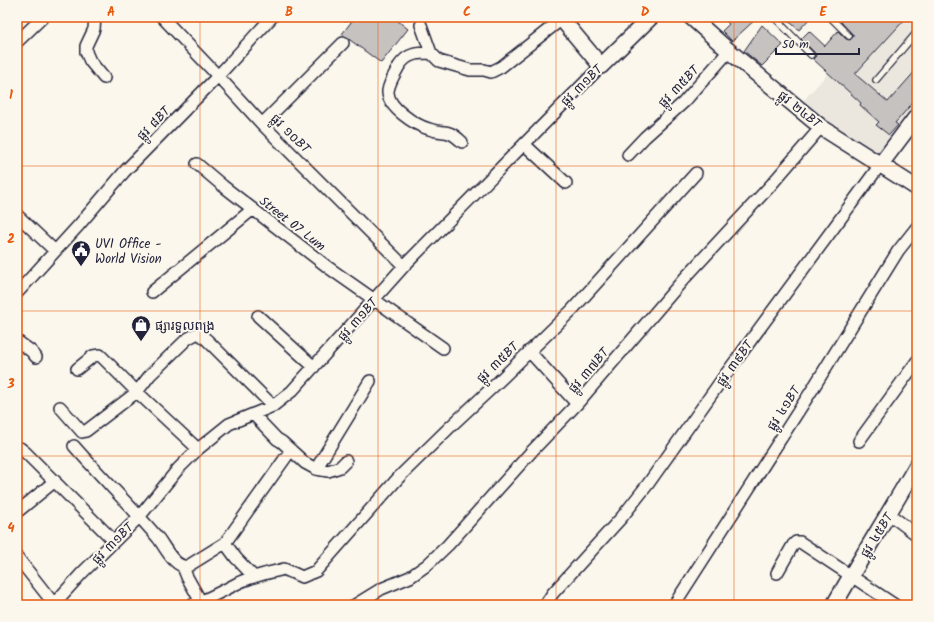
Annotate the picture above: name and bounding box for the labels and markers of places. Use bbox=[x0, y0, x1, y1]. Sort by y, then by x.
place label: UVI Office - World Vision bbox=[95, 234, 162, 270]
public building icon: UVI Office - World Vision bbox=[70, 239, 92, 267]
shop icon: ផ្សារទួលពង្រ bbox=[130, 314, 152, 342]
place label: ផ្សារទួលពង្រ bbox=[155, 316, 215, 337]

